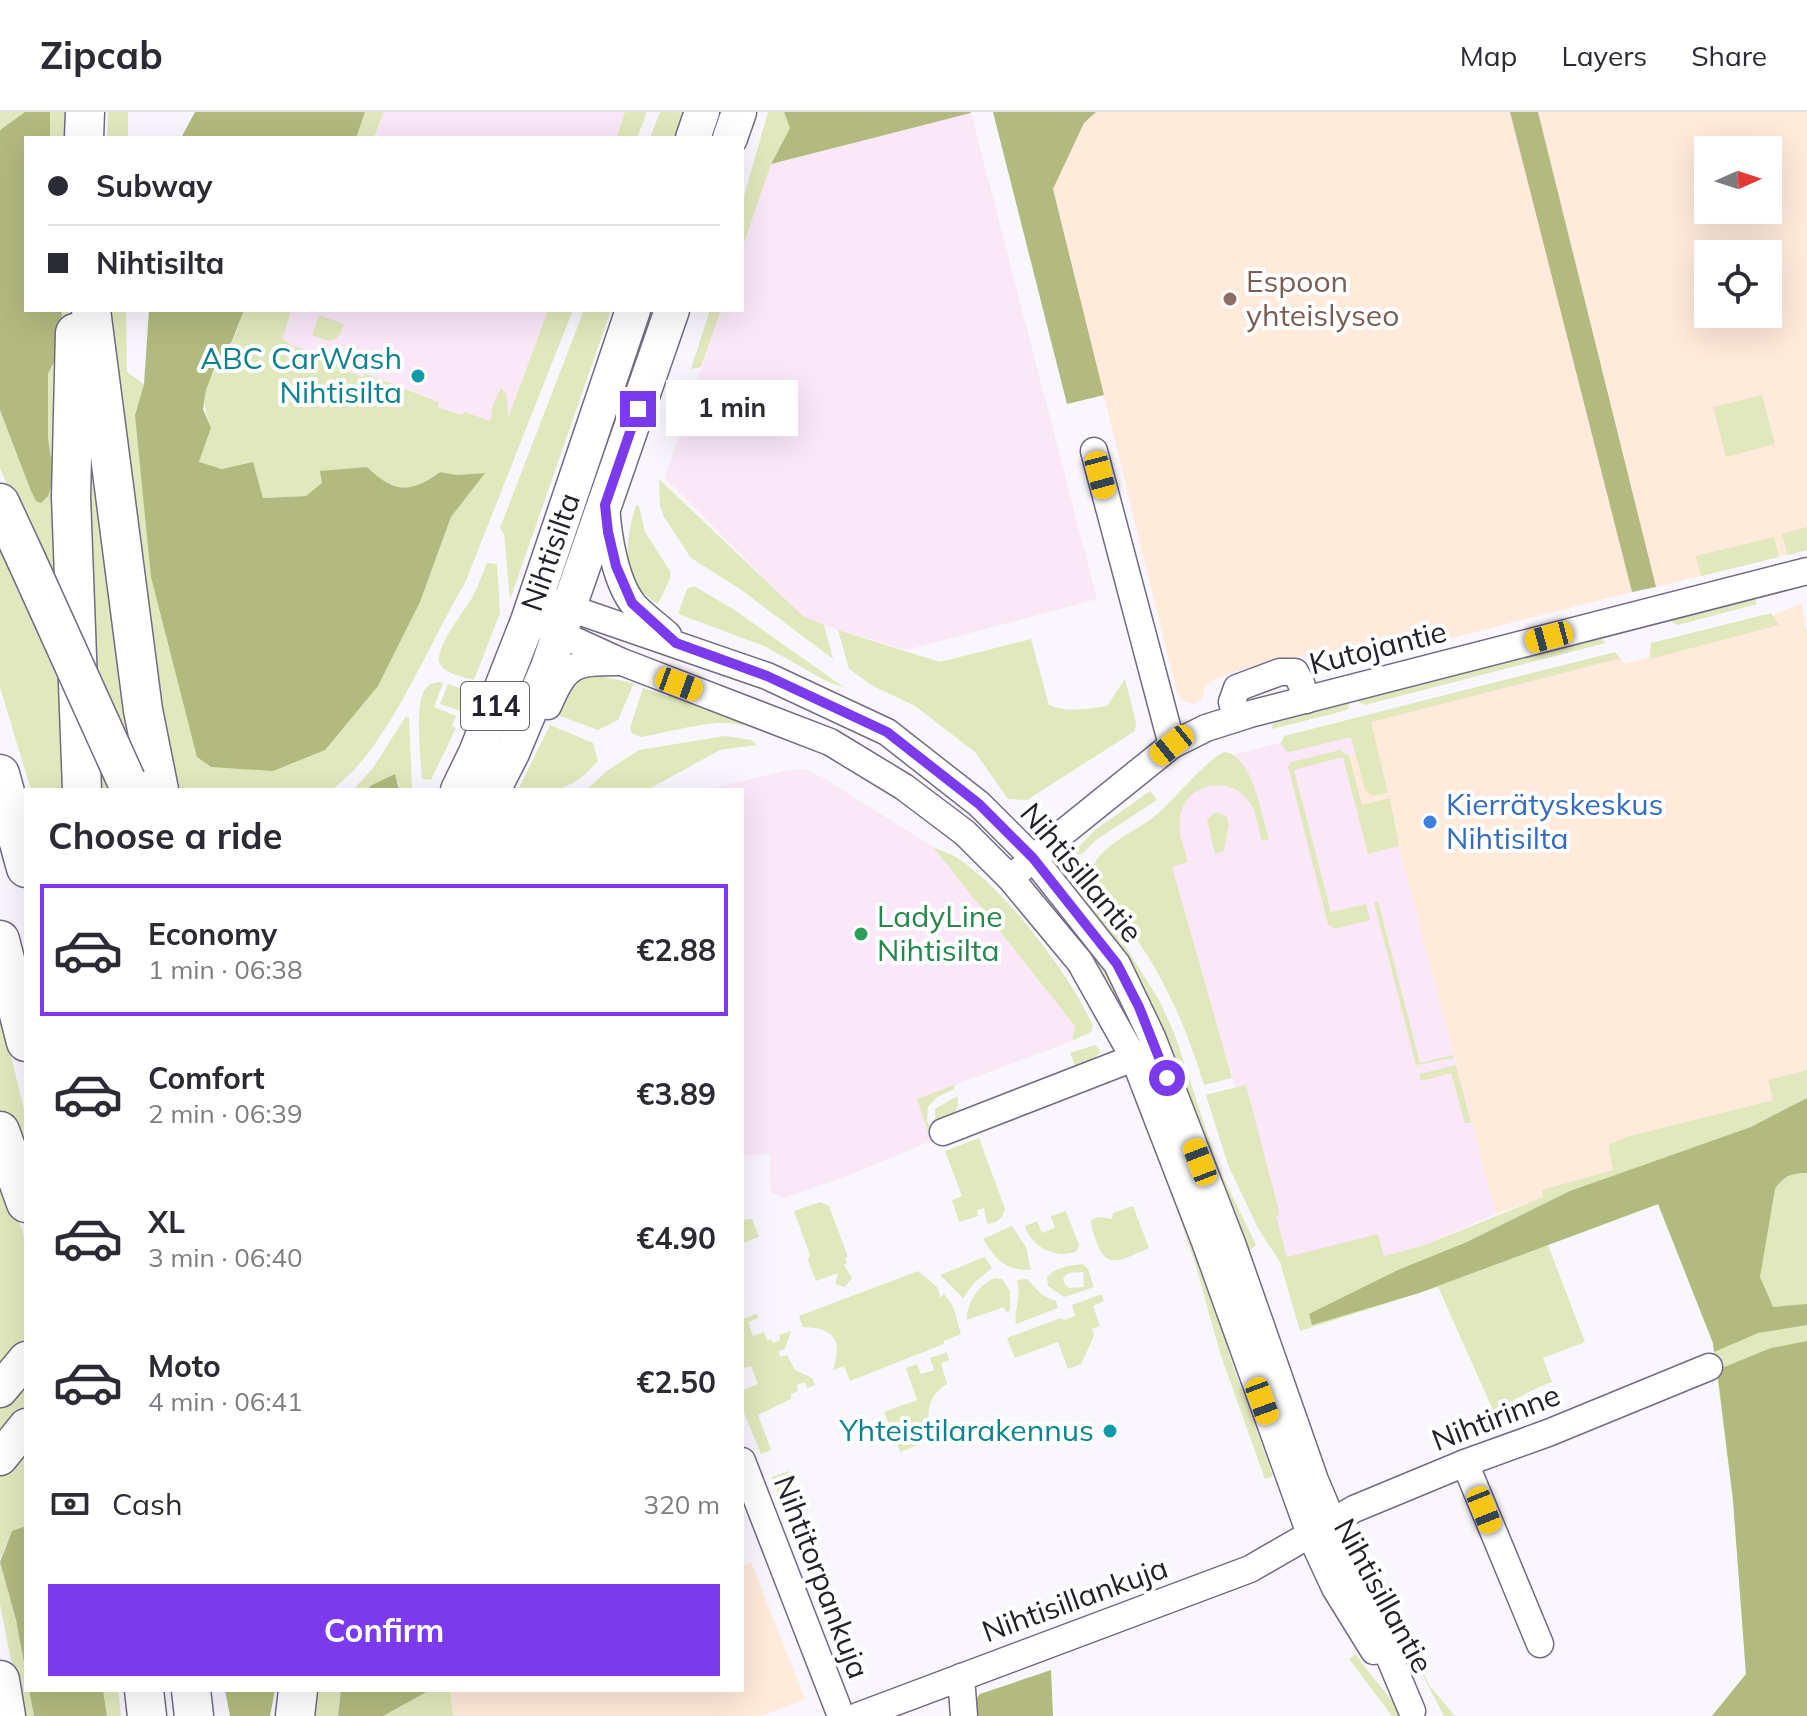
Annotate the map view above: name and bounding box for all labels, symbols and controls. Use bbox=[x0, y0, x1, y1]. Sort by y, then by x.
text: Zipcab bbox=[40, 31, 163, 79]
text: Map bbox=[1460, 38, 1517, 73]
text: Layers bbox=[1561, 38, 1647, 73]
text: Share bbox=[1691, 38, 1767, 73]
north arrow bbox=[1694, 136, 1782, 224]
map controls bbox=[1694, 136, 1782, 328]
text: Subway bbox=[96, 167, 212, 205]
button: locate bbox=[1694, 240, 1782, 328]
text: Nihtisilta bbox=[96, 244, 224, 282]
place label: Espoon yhteislyseo bbox=[1246, 262, 1399, 334]
marker: Espoon yhteislyseo bbox=[1221, 290, 1239, 308]
place label: ABC CarWash Nihtisilta bbox=[200, 339, 402, 411]
marker: ABC CarWash Nihtisilta bbox=[409, 367, 427, 385]
callout: 1 min bbox=[666, 381, 798, 437]
route end bbox=[620, 391, 656, 427]
text: 1 min bbox=[698, 391, 766, 424]
car bbox=[1082, 449, 1118, 501]
street label: Nihtisilta bbox=[512, 488, 588, 616]
street label: Kutojantie bbox=[1305, 612, 1450, 682]
car bbox=[1523, 619, 1575, 655]
car bbox=[652, 665, 706, 703]
road number: 114 bbox=[461, 682, 529, 730]
car bbox=[1146, 721, 1198, 769]
place label: Kierrätyskeskus Nihtisilta bbox=[1446, 785, 1663, 857]
street label: Nihtisillantie bbox=[1012, 795, 1151, 950]
text: Choose a ride bbox=[48, 813, 282, 858]
marker: Kierrätyskeskus Nihtisilta bbox=[1421, 813, 1439, 831]
place label: LadyLine Nihtisilta bbox=[877, 897, 1003, 969]
icon: car bbox=[52, 914, 124, 986]
text: Economy bbox=[148, 915, 277, 953]
marker: LadyLine Nihtisilta bbox=[852, 925, 870, 943]
text: €2.88 bbox=[637, 931, 716, 969]
text: 1 min · 06:38 bbox=[148, 953, 303, 986]
icon: car bbox=[52, 1058, 124, 1130]
text: Comfort bbox=[148, 1059, 265, 1097]
route start bbox=[1149, 1060, 1185, 1096]
text: €3.89 bbox=[637, 1075, 716, 1113]
text: 2 min · 06:39 bbox=[148, 1097, 303, 1130]
car bbox=[1180, 1135, 1220, 1189]
icon: car bbox=[52, 1202, 124, 1274]
text: XL bbox=[148, 1203, 185, 1241]
text: €4.90 bbox=[637, 1219, 716, 1257]
text: 3 min · 06:40 bbox=[148, 1241, 303, 1274]
icon: car bbox=[52, 1346, 124, 1418]
text: Moto bbox=[148, 1347, 221, 1385]
text: €2.50 bbox=[637, 1363, 716, 1401]
car bbox=[1243, 1374, 1281, 1428]
street label: Nihtirinne bbox=[1426, 1375, 1565, 1459]
text: 4 min · 06:41 bbox=[148, 1385, 303, 1418]
place label: Yhteistilarakennus bbox=[838, 1411, 1094, 1449]
marker: Yhteistilarakennus bbox=[1101, 1422, 1119, 1440]
street label: Nihtitorpankuja bbox=[766, 1470, 878, 1684]
icon: cash bbox=[48, 1482, 92, 1526]
car bbox=[1464, 1483, 1504, 1537]
text: Cash bbox=[112, 1485, 183, 1523]
text: 320 m bbox=[644, 1488, 720, 1521]
street label: Nihtisillantie bbox=[1326, 1512, 1442, 1679]
street label: Nihtisillankuja bbox=[977, 1548, 1173, 1650]
button: Confirm bbox=[48, 1584, 720, 1676]

